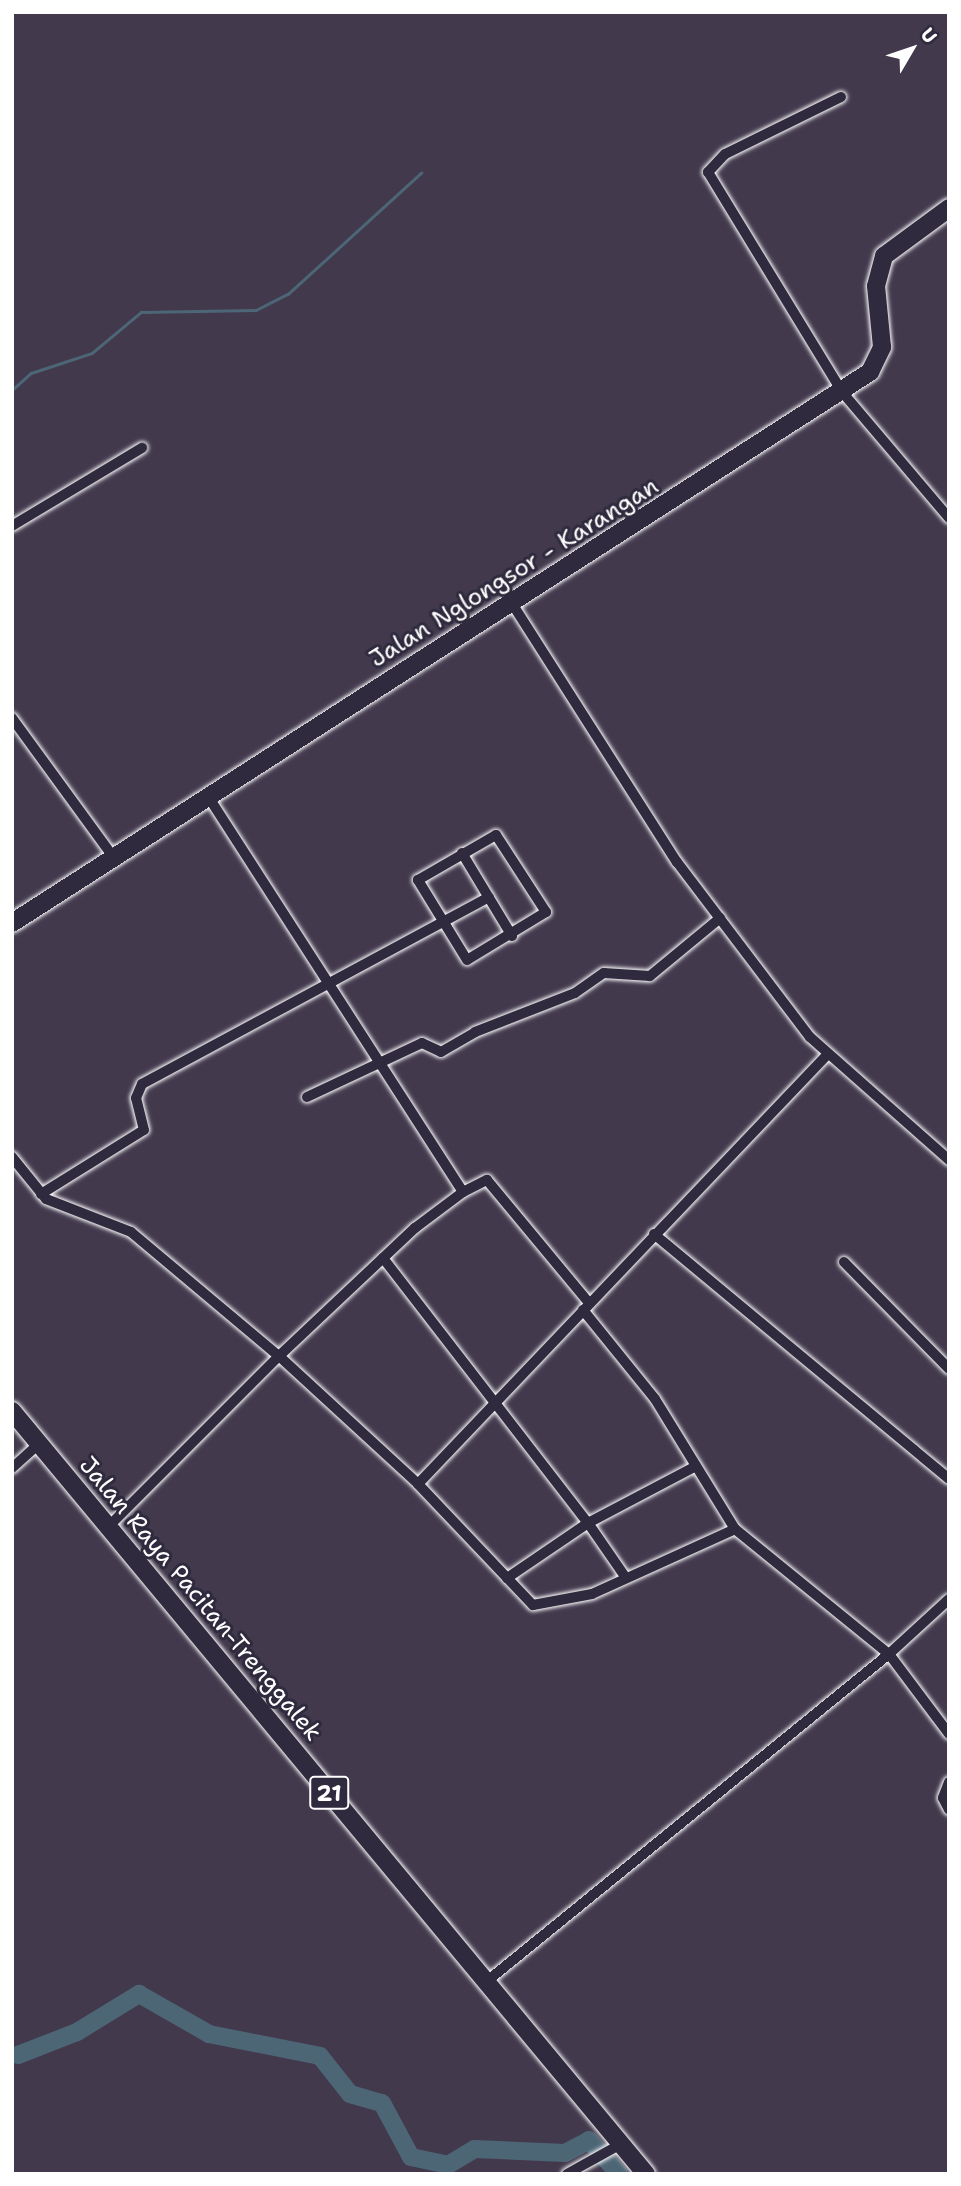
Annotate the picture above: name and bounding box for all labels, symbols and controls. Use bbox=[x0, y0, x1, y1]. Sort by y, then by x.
north arrow bbox=[877, 14, 947, 84]
text: U bbox=[915, 23, 943, 48]
street label: Jalan Nglongsor - Karangan bbox=[364, 472, 664, 674]
street label: Jalan Raya Pacitan-Trenggalek bbox=[73, 1451, 327, 1747]
road number: 21 bbox=[308, 1774, 350, 1812]

